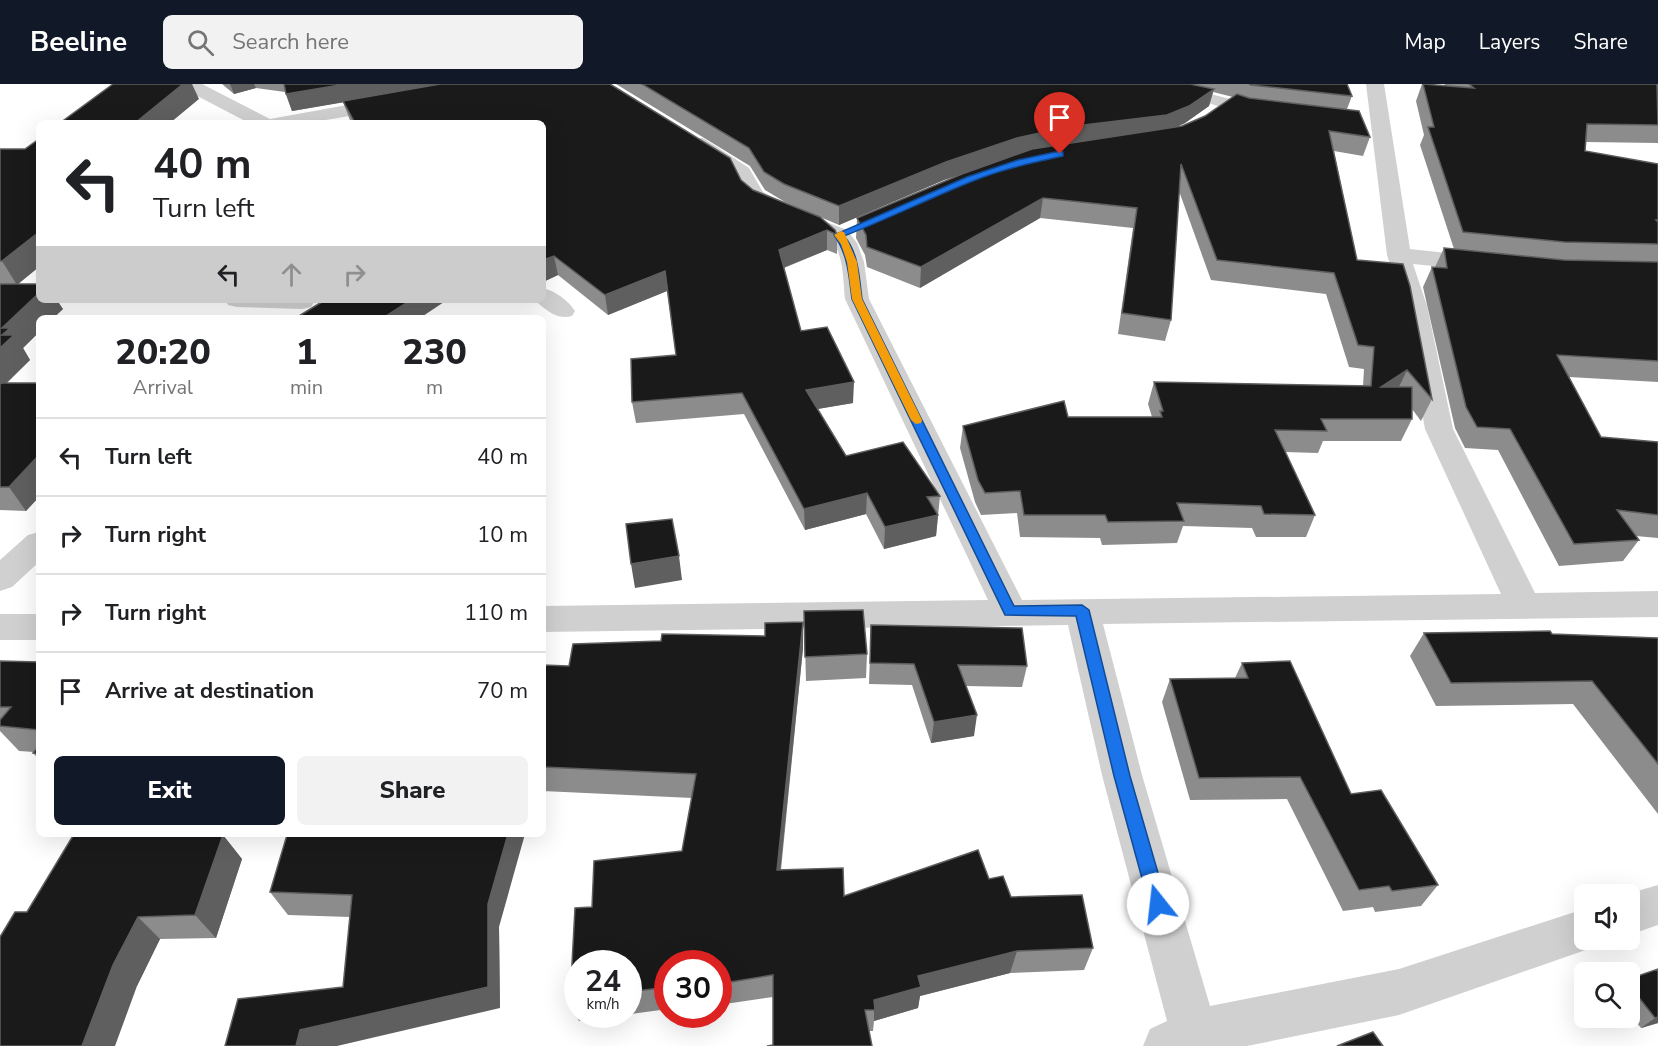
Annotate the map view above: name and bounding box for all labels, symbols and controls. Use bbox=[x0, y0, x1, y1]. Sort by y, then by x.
search box bbox=[163, 15, 583, 69]
text: Beeline bbox=[30, 23, 127, 61]
icon: search bbox=[184, 26, 217, 59]
text: Search here bbox=[232, 27, 349, 57]
text: Map bbox=[1404, 28, 1446, 56]
text: Layers bbox=[1479, 28, 1540, 56]
text: Share bbox=[1573, 28, 1628, 56]
pin bbox=[1034, 92, 1085, 154]
icon: arrive bbox=[1043, 101, 1076, 134]
text: 40 m bbox=[153, 136, 252, 193]
icon: left bbox=[54, 144, 132, 222]
text: Turn left bbox=[153, 190, 254, 227]
icon: left bbox=[212, 258, 245, 291]
icon: ahead bbox=[275, 258, 308, 291]
icon: right bbox=[338, 258, 371, 291]
text: 20:20 bbox=[115, 328, 211, 377]
text: 1 bbox=[296, 328, 317, 377]
text: 230 bbox=[402, 328, 467, 377]
text: Arrival bbox=[133, 374, 193, 401]
text: min bbox=[290, 374, 323, 401]
text: m bbox=[426, 374, 443, 401]
icon: left bbox=[54, 441, 87, 474]
text: Turn left bbox=[105, 442, 192, 472]
text: 40 m bbox=[477, 442, 528, 472]
icon: right bbox=[54, 519, 87, 552]
text: Turn right bbox=[105, 520, 206, 550]
text: 10 m bbox=[477, 520, 528, 550]
icon: right bbox=[54, 597, 87, 630]
text: Turn right bbox=[105, 598, 206, 628]
text: 110 m bbox=[464, 598, 528, 628]
icon: arrive bbox=[54, 675, 87, 708]
text: Arrive at destination bbox=[105, 676, 314, 706]
text: 70 m bbox=[477, 676, 528, 706]
button: Exit bbox=[54, 756, 285, 825]
button: Share bbox=[297, 756, 528, 825]
position arrow bbox=[1126, 872, 1190, 936]
map controls bbox=[1574, 884, 1640, 1028]
button: sound bbox=[1574, 884, 1640, 950]
speed limit sign: 30 bbox=[654, 950, 732, 1028]
text: 24 bbox=[585, 961, 621, 1002]
button: search bbox=[1574, 962, 1640, 1028]
text: km/h bbox=[586, 994, 620, 1014]

